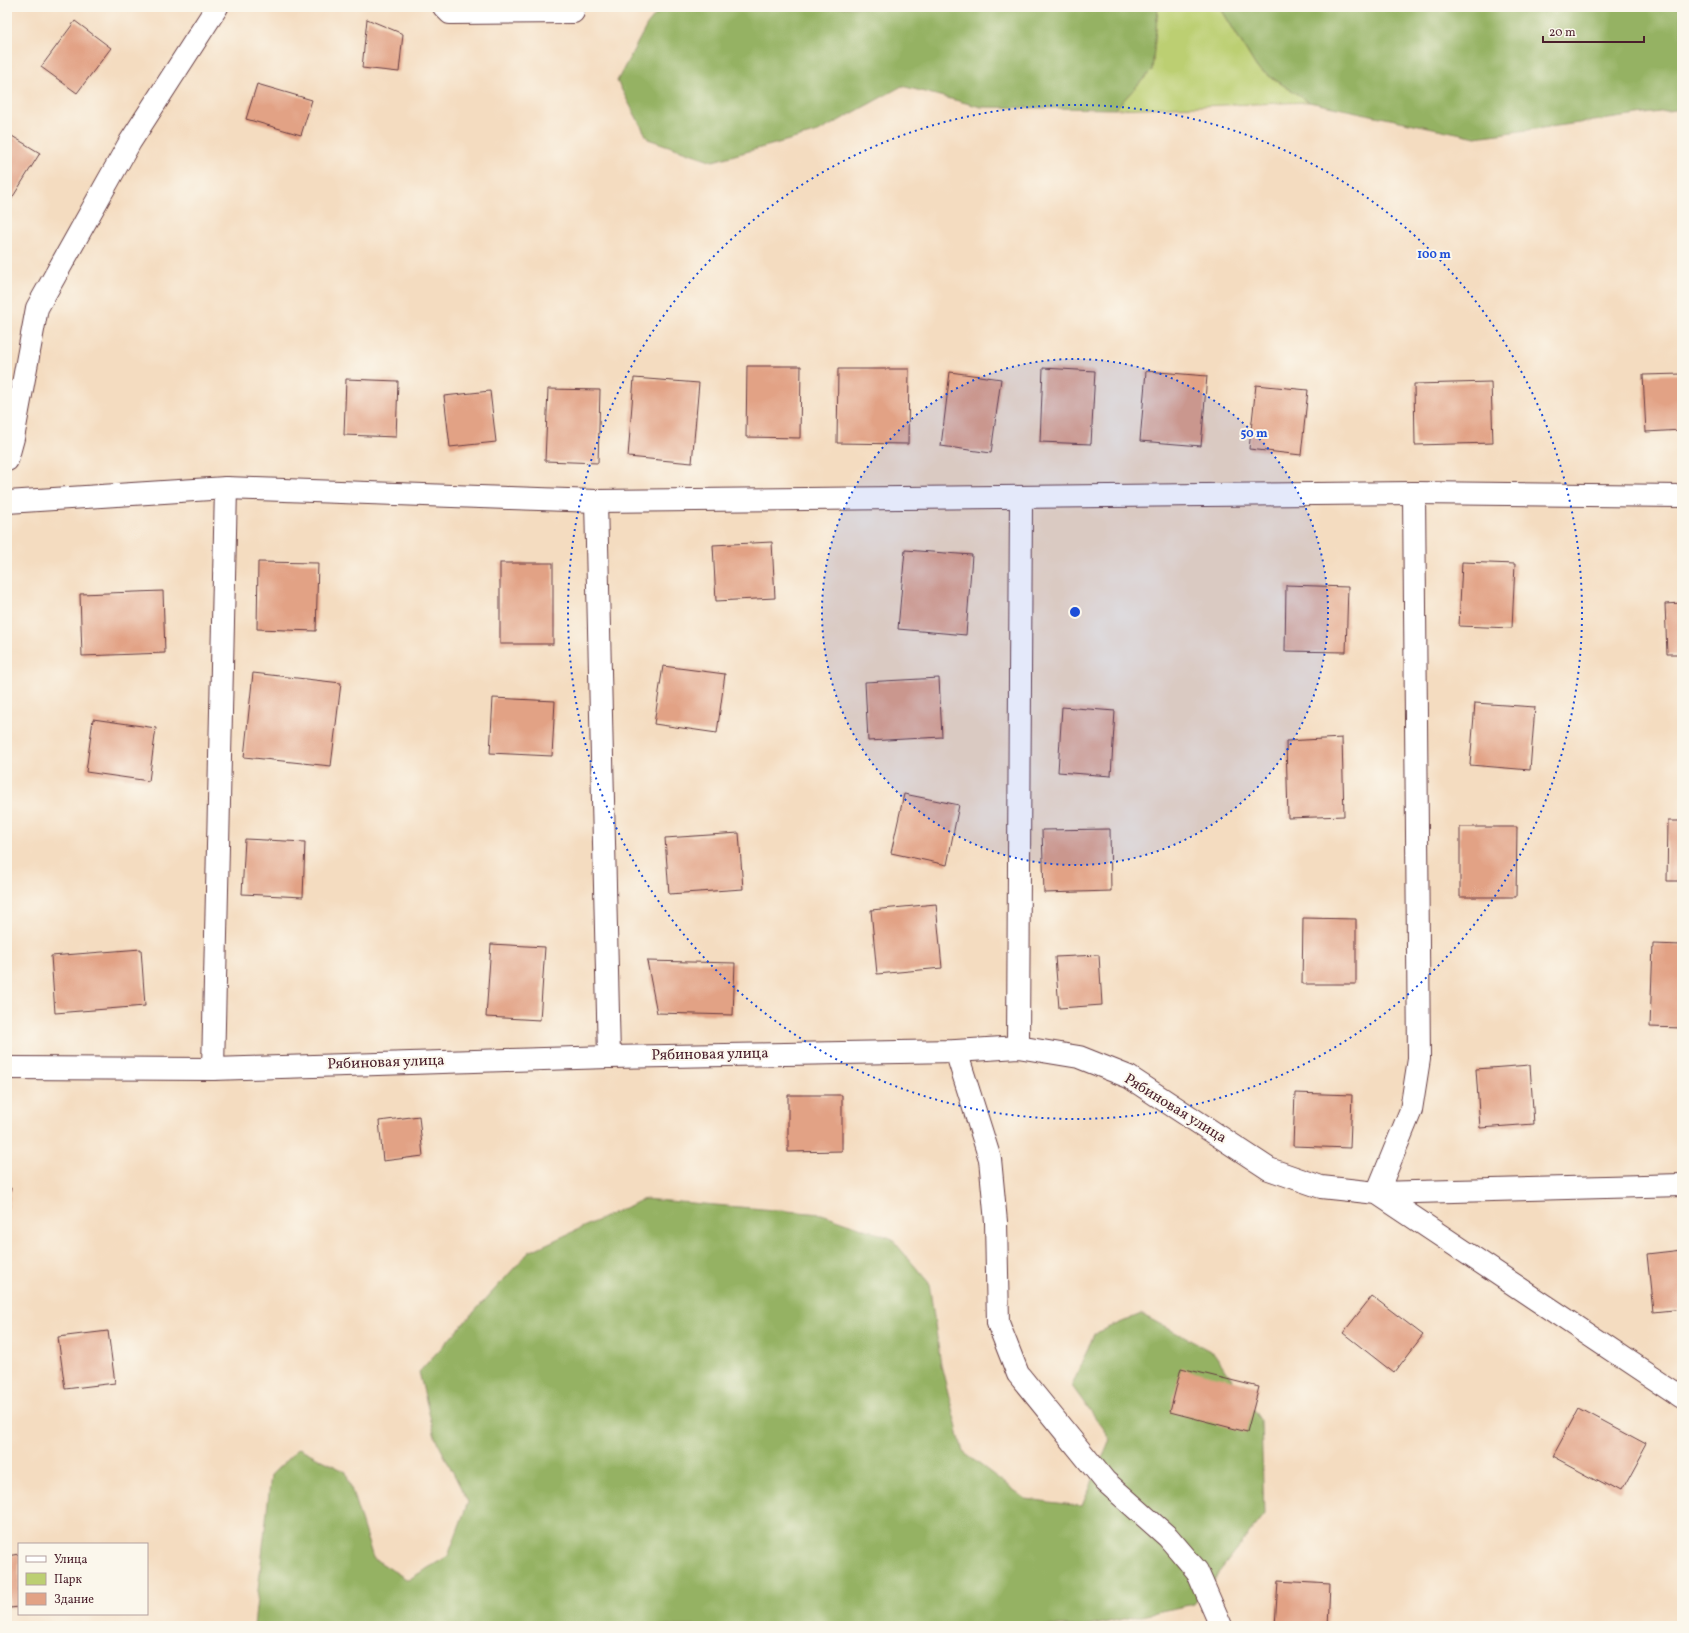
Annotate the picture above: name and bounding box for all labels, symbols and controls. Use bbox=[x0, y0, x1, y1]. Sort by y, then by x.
scale bar bbox=[1543, 18, 1644, 44]
text: 20 m bbox=[1549, 25, 1576, 41]
text: 100 m bbox=[1417, 247, 1451, 263]
text: 50 m bbox=[1240, 426, 1268, 442]
centre of rings bbox=[1068, 605, 1082, 619]
street label: Рябиновая улица bbox=[651, 1043, 769, 1067]
street label: Рябиновая улица bbox=[327, 1050, 445, 1076]
street label: Рябиновая улица bbox=[1120, 1069, 1230, 1149]
legend bbox=[18, 1543, 148, 1615]
text: Улица bbox=[54, 1552, 87, 1568]
text: Парк bbox=[54, 1572, 82, 1588]
text: Здание bbox=[54, 1592, 94, 1608]

